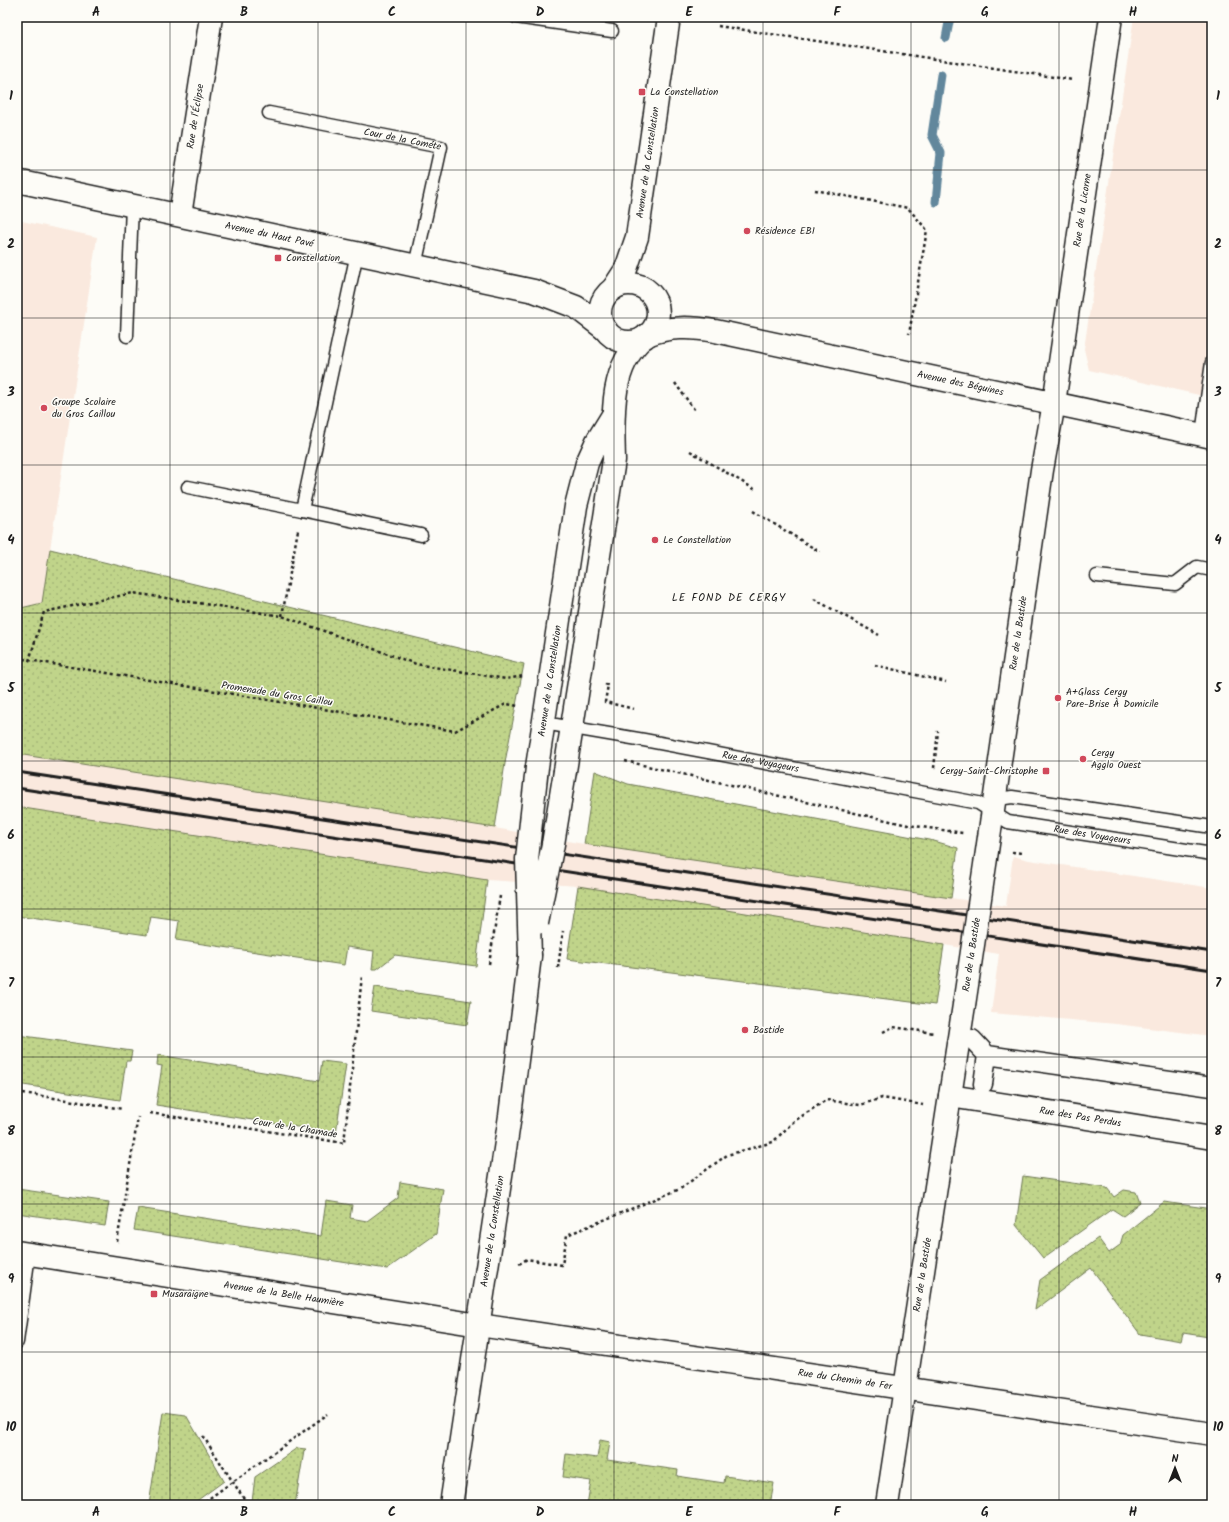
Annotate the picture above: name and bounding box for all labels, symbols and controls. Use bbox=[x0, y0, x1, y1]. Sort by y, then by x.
text: A bbox=[92, 2, 100, 23]
text: B bbox=[240, 2, 248, 23]
text: C bbox=[388, 2, 396, 23]
text: D bbox=[536, 2, 545, 23]
text: E bbox=[685, 2, 693, 23]
text: F bbox=[833, 2, 841, 23]
text: G bbox=[981, 2, 989, 23]
text: H bbox=[1129, 2, 1138, 23]
street label: Rue de l'Éclipse bbox=[183, 82, 208, 150]
place label: La Constellation bbox=[650, 84, 718, 100]
text: 1 bbox=[9, 86, 13, 107]
text: 1 bbox=[1216, 86, 1220, 107]
marker: La Constellation bbox=[637, 87, 647, 97]
street label: Avenue de la Constellation bbox=[632, 106, 664, 219]
street label: Cour de la Cométe bbox=[362, 124, 443, 155]
street label: Rue de la Licorne bbox=[1069, 172, 1096, 248]
street label: Avenue du Haut Pavé bbox=[224, 217, 316, 252]
place label: Résidence EBI bbox=[755, 223, 815, 239]
marker: Résidence EBI bbox=[742, 226, 752, 236]
text: 2 bbox=[7, 234, 15, 255]
text: 2 bbox=[1214, 234, 1222, 255]
place label: Constellation bbox=[286, 250, 340, 266]
marker: Constellation bbox=[273, 253, 283, 263]
street label: Avenue des Béguines bbox=[916, 366, 1006, 401]
text: 3 bbox=[6, 382, 15, 403]
text: 3 bbox=[1213, 382, 1222, 403]
place label: Groupe Scolaire du Gros Caillou bbox=[52, 394, 116, 422]
marker: Groupe Scolaire du Gros Caillou bbox=[39, 403, 49, 413]
text: 4 bbox=[7, 530, 15, 551]
text: 4 bbox=[1214, 530, 1222, 551]
place label: Le Constellation bbox=[663, 532, 731, 548]
marker: Le Constellation bbox=[650, 535, 660, 545]
district label: LE FOND DE CERGY bbox=[672, 589, 786, 607]
street label: Rue de la Bastide bbox=[1005, 595, 1032, 672]
street label: Avenue de la Constellation bbox=[534, 624, 566, 738]
street label: Promenade du Gros Caillou bbox=[220, 677, 334, 711]
text: 5 bbox=[7, 678, 16, 699]
text: 5 bbox=[1214, 678, 1223, 699]
place label: A+Glass Cergy Pare-Brise À Domicile bbox=[1066, 684, 1159, 712]
marker: A+Glass Cergy Pare-Brise À Domicile bbox=[1053, 693, 1063, 703]
place label: Cergy Agglo Ouest bbox=[1091, 745, 1141, 773]
street label: Rue des Voyageurs bbox=[721, 747, 801, 777]
marker: Cergy Agglo Ouest bbox=[1078, 754, 1088, 764]
place label: Cergy-Saint-Christophe bbox=[940, 763, 1038, 779]
marker: Cergy-Saint-Christophe bbox=[1041, 766, 1051, 776]
street label: Rue des Voyageurs bbox=[1052, 821, 1133, 849]
text: 6 bbox=[7, 825, 15, 846]
text: 6 bbox=[1214, 825, 1222, 846]
street label: Rue de la Bastide bbox=[958, 916, 985, 993]
text: 7 bbox=[8, 973, 15, 994]
text: 7 bbox=[1215, 973, 1222, 994]
place label: Bastide bbox=[753, 1022, 785, 1038]
marker: Bastide bbox=[740, 1025, 750, 1035]
street label: Rue des Pas Perdus bbox=[1038, 1102, 1123, 1131]
street label: Cour de la Chamade bbox=[252, 1113, 339, 1143]
text: 8 bbox=[7, 1121, 15, 1142]
text: 8 bbox=[1214, 1121, 1222, 1142]
street label: Avenue de la Constellation bbox=[476, 1174, 509, 1288]
street label: Rue de la Bastide bbox=[909, 1236, 936, 1313]
text: 9 bbox=[8, 1269, 15, 1290]
text: 9 bbox=[1215, 1269, 1222, 1290]
street label: Avenue de la Belle Haumière bbox=[223, 1277, 345, 1312]
place label: Musaraigne bbox=[162, 1286, 209, 1302]
marker: Musaraigne bbox=[149, 1289, 159, 1299]
street label: Rue du Chemin de Fer bbox=[797, 1365, 894, 1394]
text: 10 bbox=[6, 1417, 17, 1438]
text: 10 bbox=[1213, 1417, 1224, 1438]
north arrow bbox=[1155, 1448, 1195, 1488]
text: N bbox=[1172, 1450, 1179, 1468]
text: A bbox=[92, 1502, 100, 1522]
text: B bbox=[240, 1502, 248, 1522]
text: C bbox=[388, 1502, 396, 1522]
text: D bbox=[536, 1502, 545, 1522]
text: E bbox=[685, 1502, 693, 1522]
text: F bbox=[833, 1502, 841, 1522]
text: G bbox=[981, 1502, 989, 1522]
text: H bbox=[1129, 1502, 1138, 1522]

